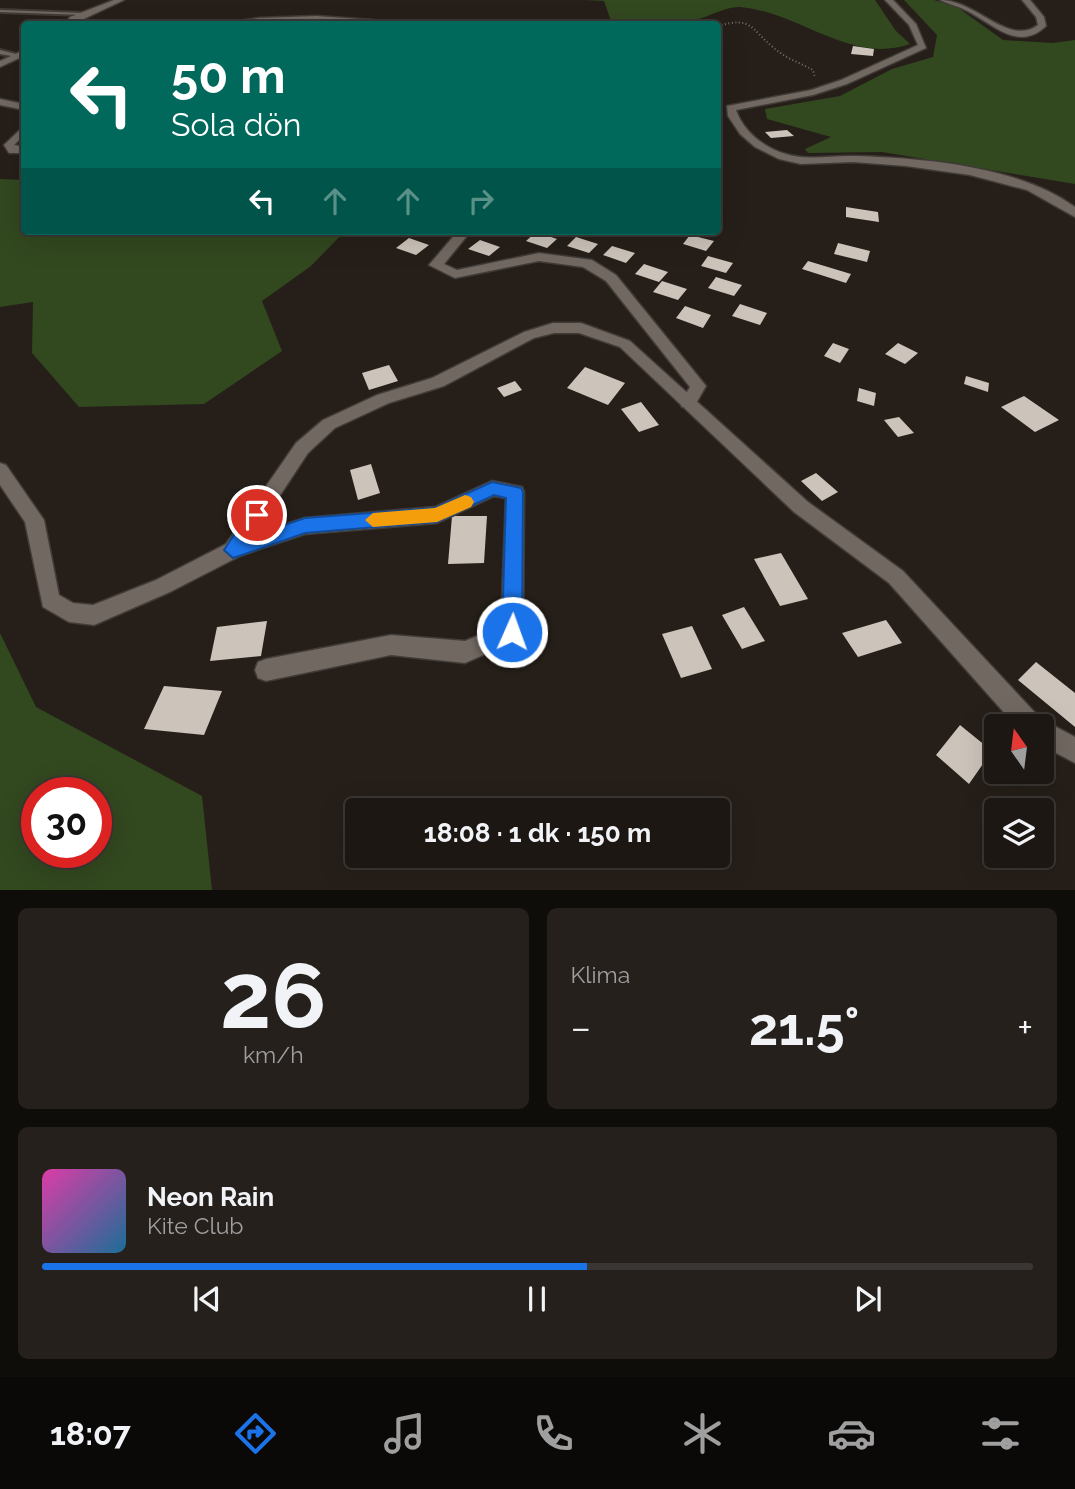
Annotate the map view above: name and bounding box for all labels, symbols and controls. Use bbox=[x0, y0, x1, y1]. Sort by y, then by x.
text: 50 m bbox=[171, 47, 286, 104]
icon: left bbox=[56, 49, 147, 140]
text: Sola dön bbox=[171, 106, 301, 143]
icon: left bbox=[243, 182, 281, 220]
icon: ahead bbox=[316, 182, 354, 220]
icon: ahead bbox=[389, 182, 427, 220]
icon: right bbox=[462, 182, 500, 220]
pin bbox=[227, 485, 287, 545]
icon: arrive bbox=[238, 496, 276, 534]
position arrow bbox=[475, 595, 549, 669]
north arrow bbox=[984, 714, 1054, 784]
map controls bbox=[984, 714, 1054, 868]
speed limit sign: 30 bbox=[21, 777, 112, 868]
button: layers bbox=[984, 798, 1054, 868]
text: 18:08 · 1 dk · 150 m bbox=[424, 818, 651, 848]
text: 26 bbox=[220, 942, 327, 1049]
text: Klima bbox=[571, 961, 630, 988]
text: 21.5° bbox=[749, 996, 859, 1057]
text: − bbox=[571, 1005, 591, 1050]
text: + bbox=[1017, 1005, 1033, 1050]
text: km/h bbox=[243, 1041, 304, 1068]
text: Neon Rain bbox=[147, 1182, 274, 1212]
text: Kite Club bbox=[147, 1212, 244, 1239]
icon: previous bbox=[188, 1280, 226, 1318]
icon: pause bbox=[518, 1280, 556, 1318]
icon: next bbox=[849, 1280, 887, 1318]
icon: directions bbox=[231, 1409, 280, 1458]
icon: music bbox=[380, 1409, 429, 1458]
icon: phone bbox=[529, 1409, 578, 1458]
icon: climate bbox=[678, 1409, 727, 1458]
icon: car bbox=[827, 1409, 876, 1458]
icon: filters bbox=[976, 1409, 1025, 1458]
text: 18:07 bbox=[50, 1415, 131, 1452]

